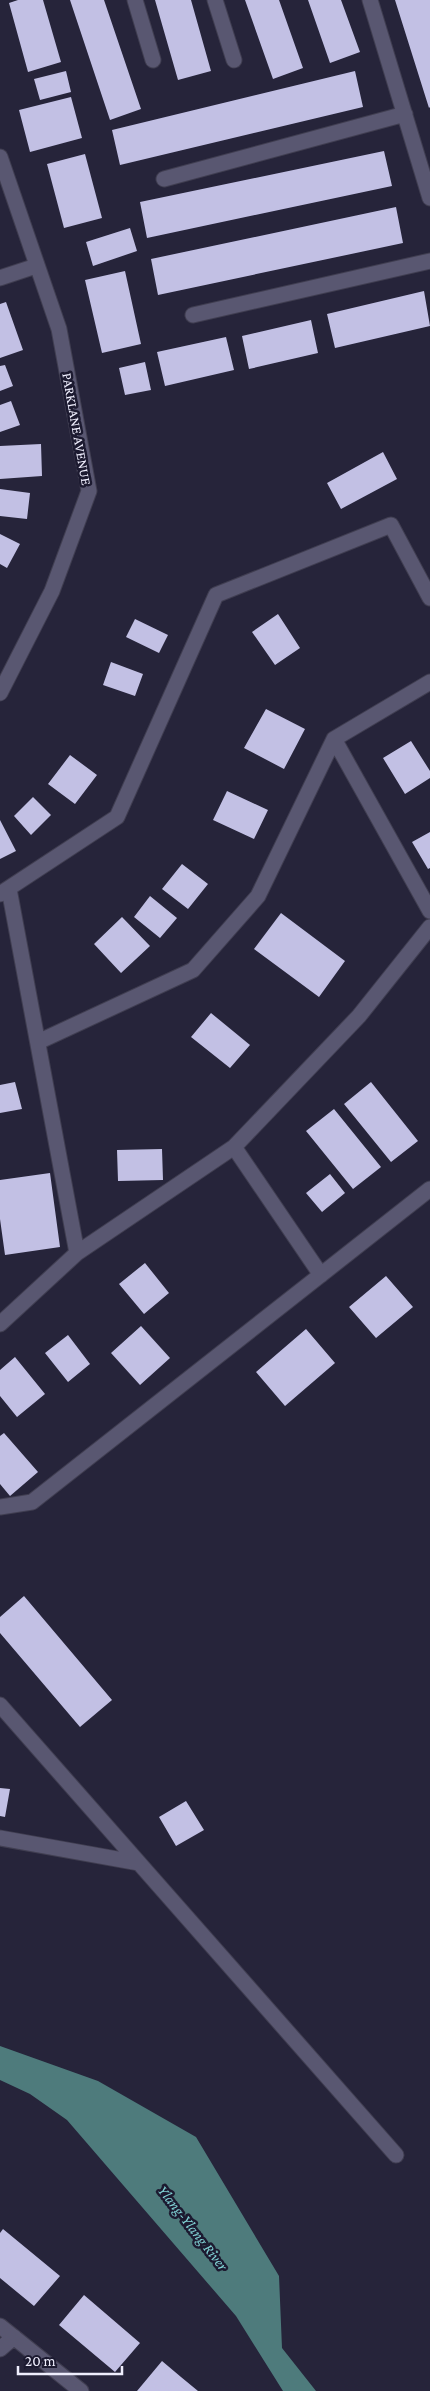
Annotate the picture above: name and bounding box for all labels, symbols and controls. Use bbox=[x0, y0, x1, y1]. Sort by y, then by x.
street label: PARKLANE AVENUE bbox=[59, 372, 95, 487]
water label: Ylang-Ylang River bbox=[154, 2183, 231, 2275]
scale bar bbox=[18, 2344, 121, 2376]
text: 20 m bbox=[25, 2353, 56, 2369]

